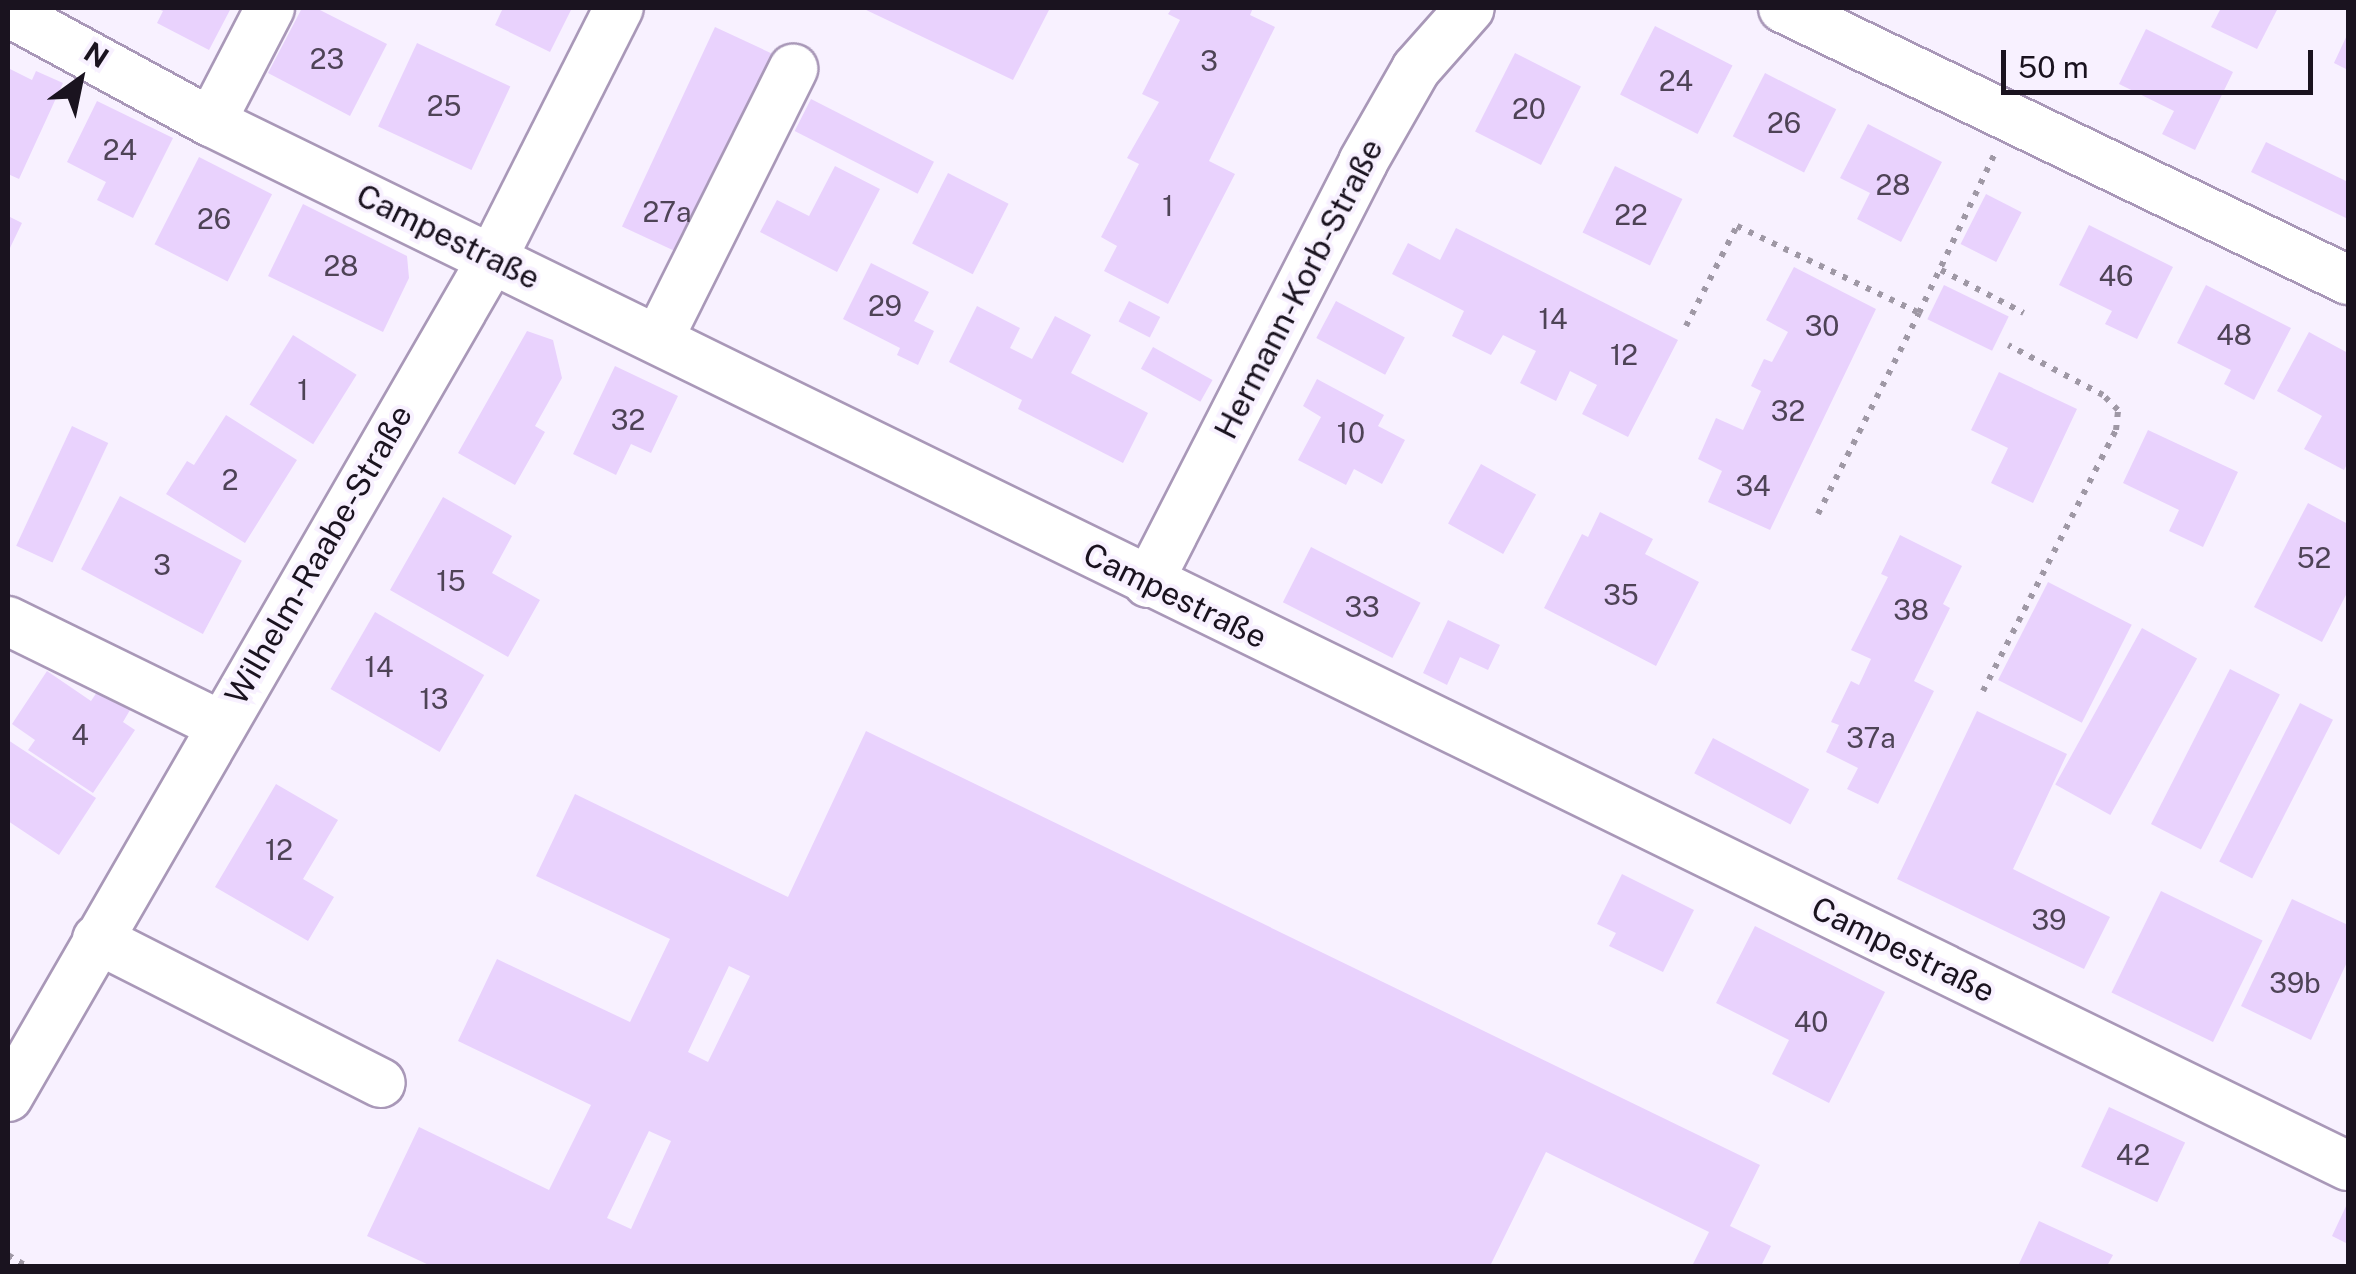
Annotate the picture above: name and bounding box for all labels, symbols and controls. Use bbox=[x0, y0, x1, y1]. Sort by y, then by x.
north arrow bbox=[30, 30, 130, 130]
scale bar bbox=[2006, 30, 2318, 92]
text: N bbox=[78, 35, 115, 74]
house number: 23 bbox=[310, 42, 344, 76]
house number: 3 bbox=[1200, 44, 1218, 78]
text: 50 m bbox=[2018, 49, 2089, 85]
house number: 24 bbox=[1659, 64, 1693, 98]
house number: 25 bbox=[427, 89, 461, 123]
house number: 20 bbox=[1512, 92, 1546, 126]
house number: 26 bbox=[1767, 106, 1801, 140]
house number: 24 bbox=[103, 133, 137, 167]
street label: Hermann-Korb-Straße bbox=[1207, 133, 1391, 445]
house number: 28 bbox=[1876, 168, 1910, 202]
street label: Campestraße bbox=[350, 176, 546, 298]
house number: 1 bbox=[1162, 189, 1174, 223]
house number: 27a bbox=[643, 195, 691, 229]
house number: 22 bbox=[1614, 198, 1648, 232]
house number: 26 bbox=[197, 202, 231, 236]
house number: 28 bbox=[324, 249, 358, 283]
house number: 46 bbox=[2098, 259, 2134, 293]
house number: 29 bbox=[868, 289, 902, 323]
house number: 14 bbox=[1539, 302, 1567, 336]
house number: 30 bbox=[1805, 309, 1839, 343]
house number: 48 bbox=[2216, 318, 2252, 352]
house number: 12 bbox=[1610, 338, 1638, 372]
house number: 1 bbox=[297, 373, 309, 407]
house number: 32 bbox=[1771, 394, 1805, 428]
street label: Wilhelm-Raabe-Straße bbox=[217, 398, 421, 712]
house number: 32 bbox=[611, 403, 645, 437]
house number: 10 bbox=[1337, 416, 1365, 450]
house number: 2 bbox=[222, 463, 238, 497]
house number: 34 bbox=[1735, 469, 1771, 503]
street label: Campestraße bbox=[1077, 535, 1273, 657]
house number: 52 bbox=[2297, 541, 2331, 575]
house number: 3 bbox=[153, 548, 171, 582]
house number: 15 bbox=[436, 564, 466, 598]
house number: 35 bbox=[1603, 578, 1639, 612]
house number: 33 bbox=[1344, 590, 1380, 624]
house number: 38 bbox=[1893, 593, 1929, 627]
house number: 14 bbox=[365, 650, 393, 684]
house number: 13 bbox=[419, 682, 449, 716]
house number: 4 bbox=[71, 718, 89, 752]
house number: 37a bbox=[1846, 721, 1896, 755]
house number: 12 bbox=[265, 833, 293, 867]
street label: Campestraße bbox=[1805, 889, 2001, 1011]
house number: 39 bbox=[2032, 903, 2066, 937]
house number: 39b bbox=[2269, 966, 2321, 1000]
house number: 40 bbox=[1794, 1005, 1828, 1039]
house number: 42 bbox=[2116, 1138, 2150, 1172]

